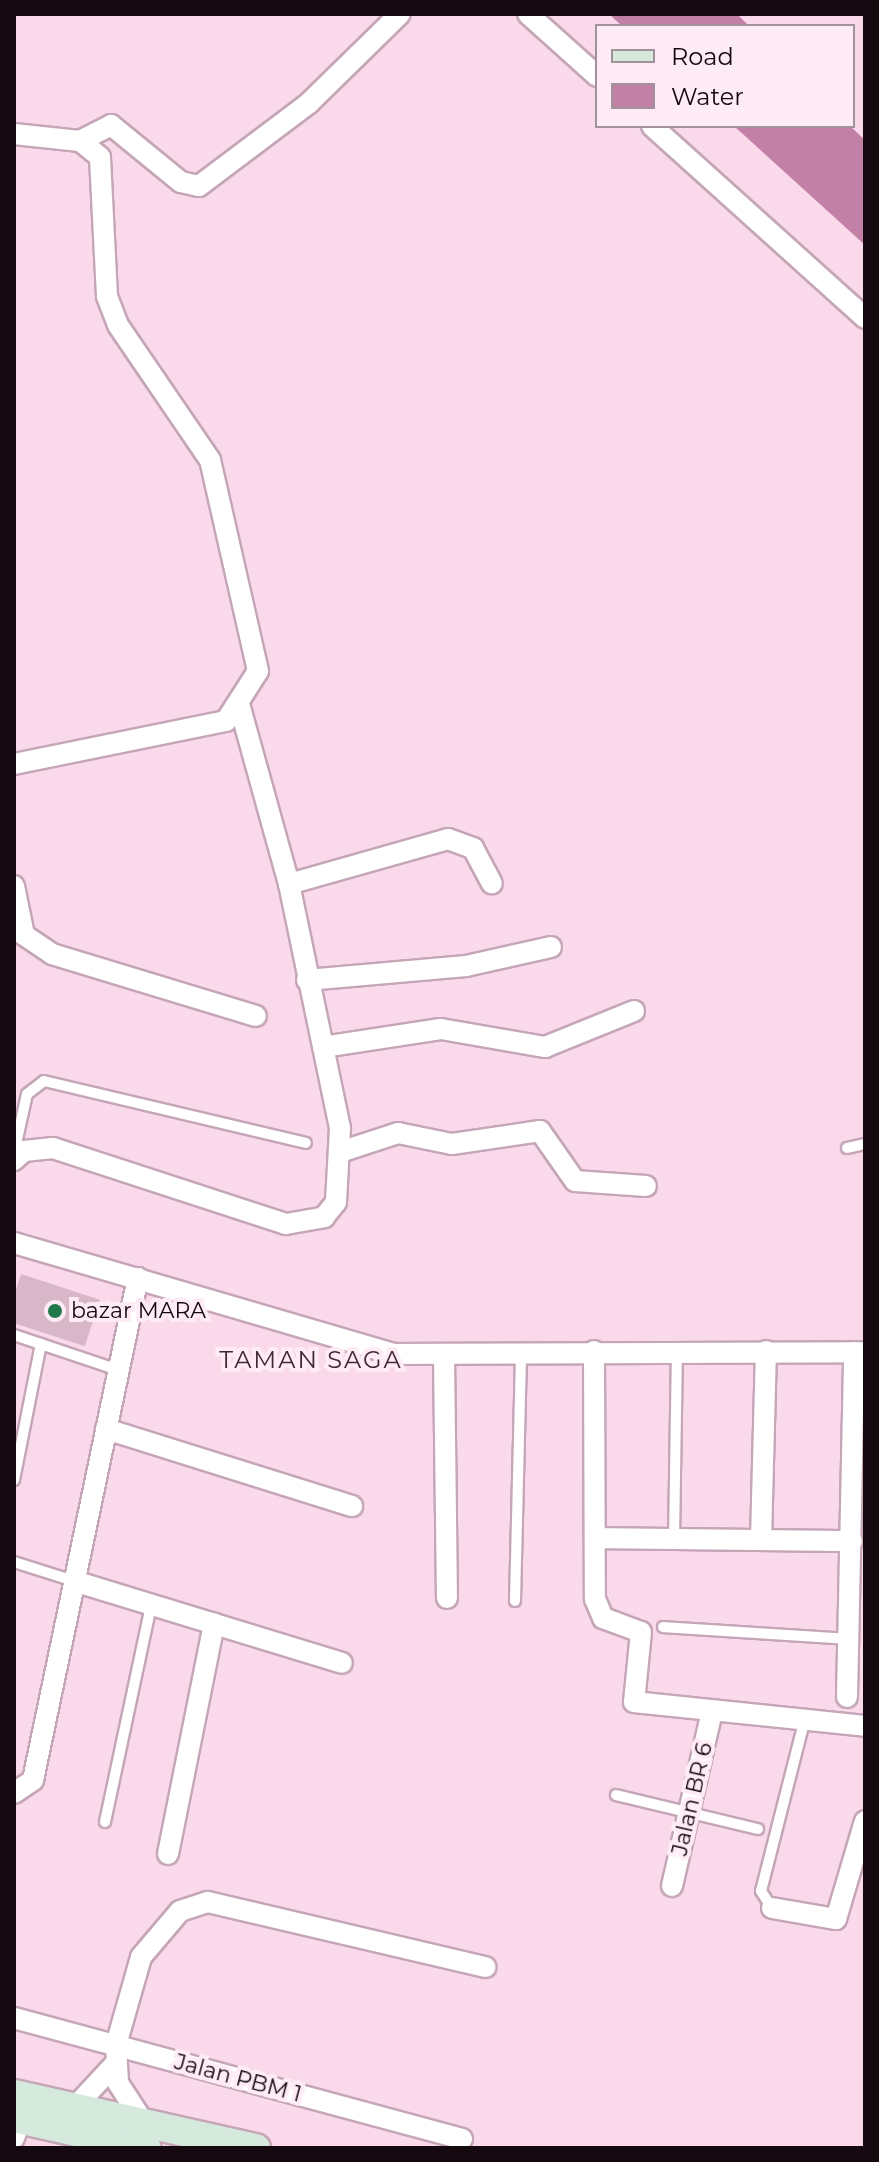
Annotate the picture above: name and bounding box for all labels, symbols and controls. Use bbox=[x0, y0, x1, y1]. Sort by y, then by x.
legend bbox=[595, 24, 855, 128]
text: Road bbox=[671, 42, 734, 71]
text: Water bbox=[671, 82, 744, 111]
place label: bazar MARA bbox=[71, 1298, 206, 1324]
marker: bazar MARA bbox=[46, 1302, 64, 1320]
district label: TAMAN SAGA bbox=[219, 1346, 403, 1374]
street label: Jalan BR 6 bbox=[666, 1740, 718, 1858]
street label: Jalan PBM 1 bbox=[172, 2048, 304, 2108]

